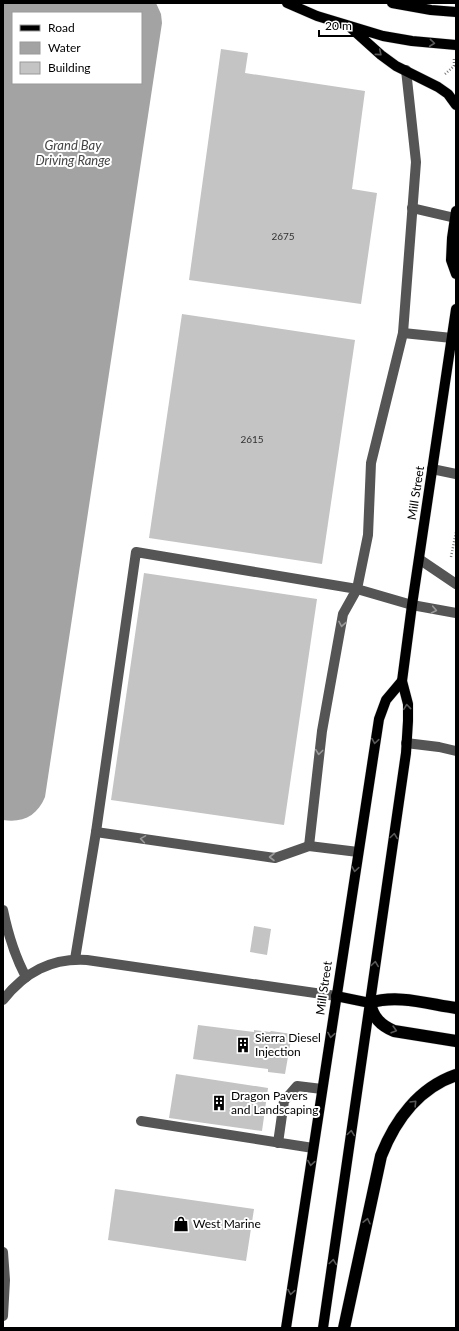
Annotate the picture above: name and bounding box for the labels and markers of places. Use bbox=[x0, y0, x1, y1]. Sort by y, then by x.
place label: Sierra Diesel Injection bbox=[255, 1030, 321, 1059]
building icon: Sierra Diesel Injection bbox=[234, 1036, 252, 1054]
place label: Dragon Pavers and Landscaping bbox=[231, 1088, 318, 1117]
building icon: Dragon Pavers and Landscaping bbox=[210, 1094, 228, 1112]
shop icon: West Marine bbox=[172, 1215, 190, 1233]
place label: West Marine bbox=[193, 1216, 261, 1231]

